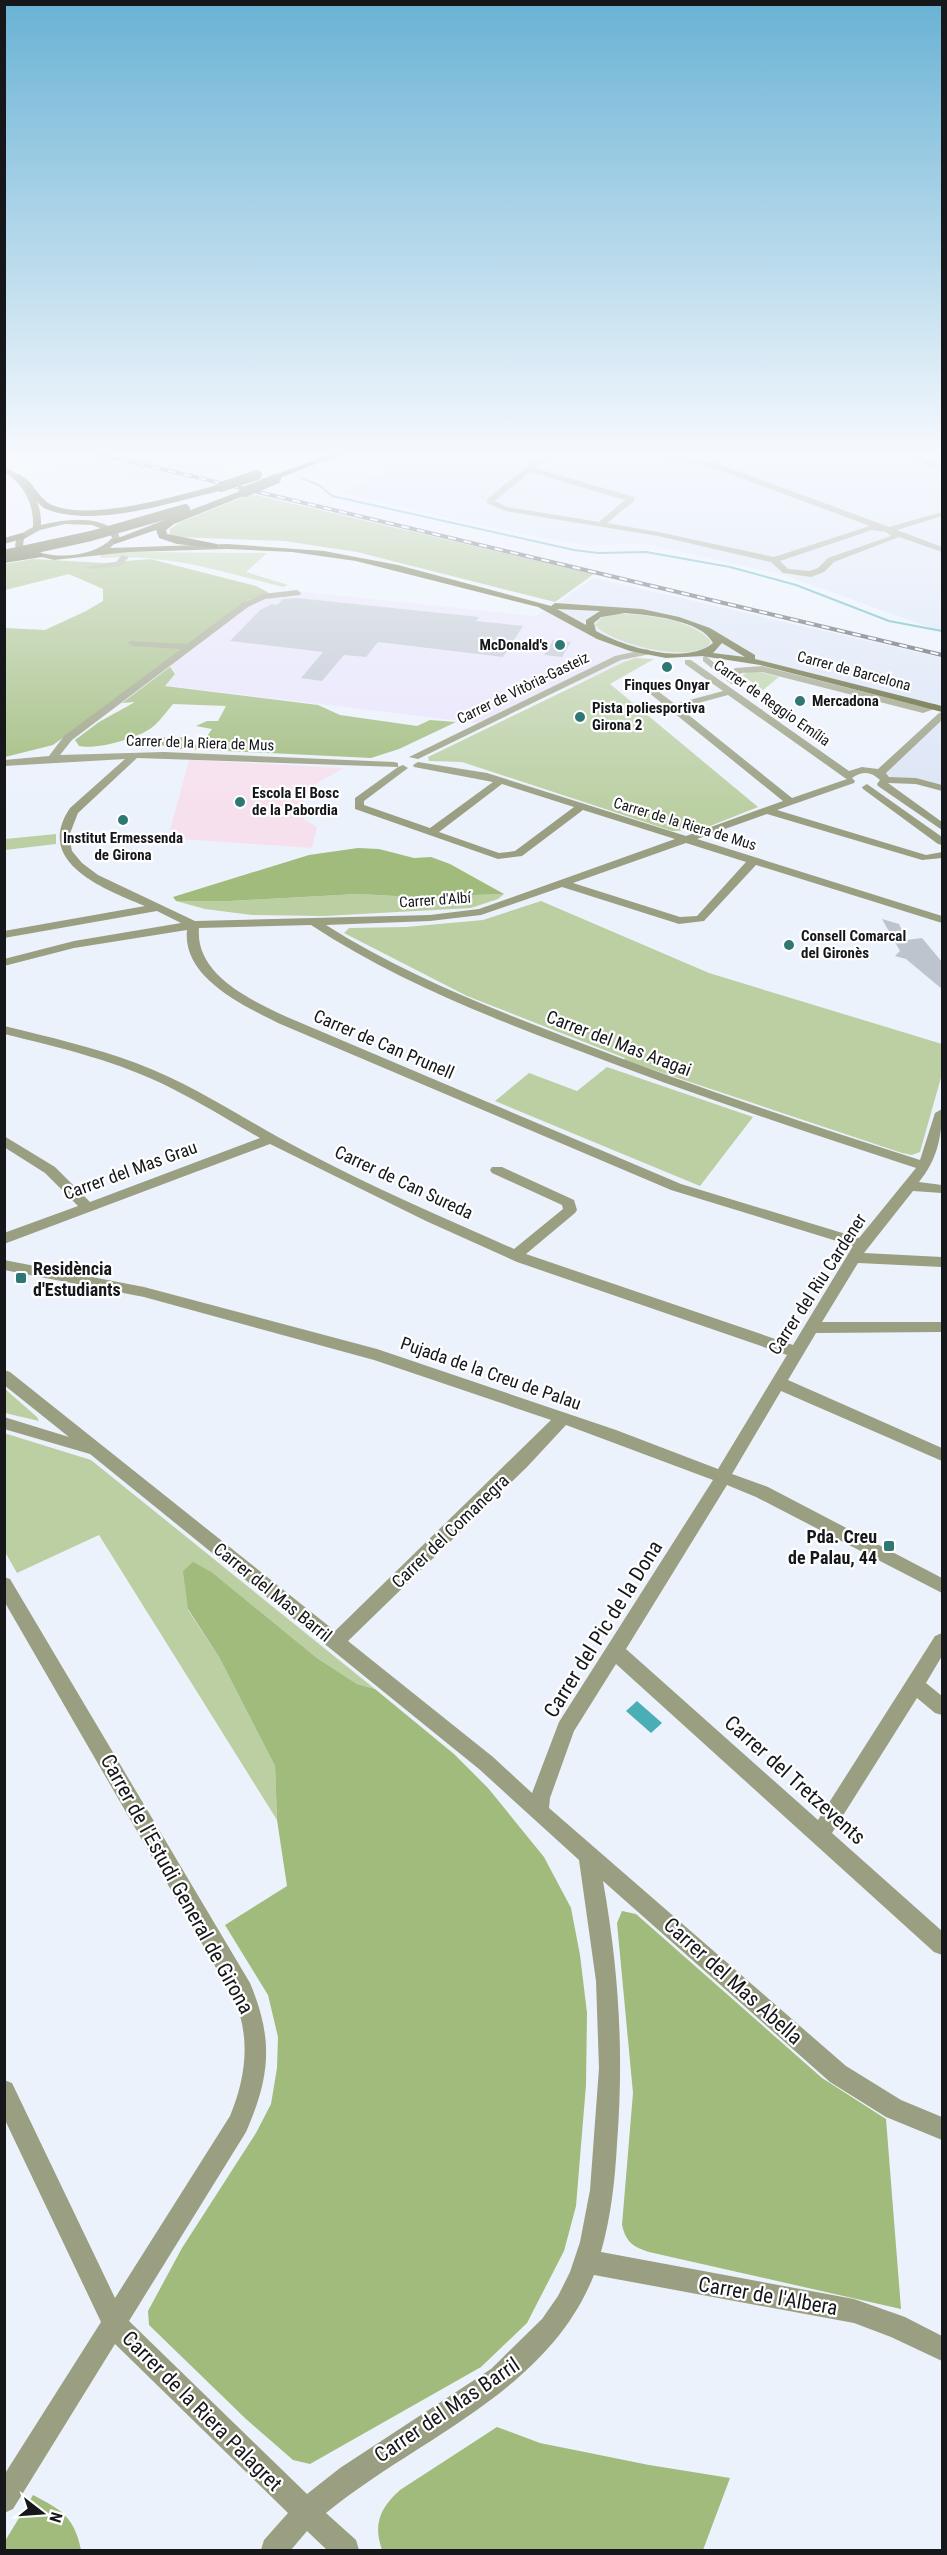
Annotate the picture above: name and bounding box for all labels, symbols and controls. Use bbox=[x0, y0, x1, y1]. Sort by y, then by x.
place label: McDonald's bbox=[480, 636, 548, 654]
marker: McDonald's bbox=[553, 638, 567, 652]
street label: Carrer de Barcelona bbox=[795, 647, 913, 695]
street label: Carrer de Vitòria-Gasteiz bbox=[454, 648, 592, 728]
street label: Carrer de Reggio Emília bbox=[710, 656, 834, 750]
marker: Finques Onyar bbox=[660, 660, 674, 674]
place label: Finques Onyar bbox=[624, 676, 710, 694]
place label: Mercadona bbox=[812, 692, 879, 710]
marker: Mercadona bbox=[793, 694, 807, 708]
place label: Pista poliesportiva Girona 2 bbox=[592, 699, 705, 734]
marker: Pista poliesportiva Girona 2 bbox=[573, 710, 587, 724]
street label: Carrer de la Riera de Mus bbox=[126, 731, 275, 755]
place label: Escola El Bosc de la Pabordia bbox=[252, 784, 339, 819]
street label: Carrer de la Riera de Mus bbox=[611, 794, 759, 854]
marker: Escola El Bosc de la Pabordia bbox=[233, 795, 247, 809]
marker: Institut Ermessenda de Girona bbox=[116, 813, 130, 827]
place label: Institut Ermessenda de Girona bbox=[63, 829, 183, 864]
street label: Carrer d'Albí bbox=[398, 888, 473, 911]
place label: Consell Comarcal del Gironès bbox=[801, 927, 906, 962]
marker: Consell Comarcal del Gironès bbox=[782, 938, 796, 952]
street label: Carrer de Can Prunell bbox=[311, 1005, 457, 1083]
street label: Carrer del Mas Aragai bbox=[544, 1006, 694, 1080]
street label: Carrer del Mas Grau bbox=[60, 1136, 200, 1204]
street label: Carrer de Can Sureda bbox=[331, 1141, 477, 1223]
street label: Carrer del Riu Cardener bbox=[764, 1209, 871, 1358]
place label: Residència d'Estudiants bbox=[33, 1258, 121, 1300]
marker: Residència d'Estudiants bbox=[14, 1271, 28, 1285]
street label: Pujada de la Creu de Palau bbox=[398, 1332, 584, 1414]
street label: Carrer del Comanegra bbox=[387, 1470, 513, 1592]
place label: Pda. Creu de Palau, 44 bbox=[788, 1526, 877, 1568]
street label: Carrer del Pic de la Dona bbox=[539, 1536, 667, 1722]
street label: Carrer del Mas Barril bbox=[210, 1538, 336, 1646]
marker: Pda. Creu de Palau, 44 bbox=[882, 1539, 896, 1553]
street label: Carrer del Tretzevents bbox=[720, 1711, 870, 1849]
street label: Carrer de l'Estudi General de Girona bbox=[96, 1750, 258, 2018]
street label: Carrer del Mas Abella bbox=[659, 1913, 807, 2049]
street label: Carrer de l'Albera bbox=[696, 2272, 840, 2320]
street label: Carrer de la Riera Palagret bbox=[117, 2326, 287, 2496]
street label: Carrer del Mas Barril bbox=[370, 2353, 524, 2467]
north arrow bbox=[12, 2483, 72, 2543]
text: N bbox=[45, 2510, 66, 2525]

